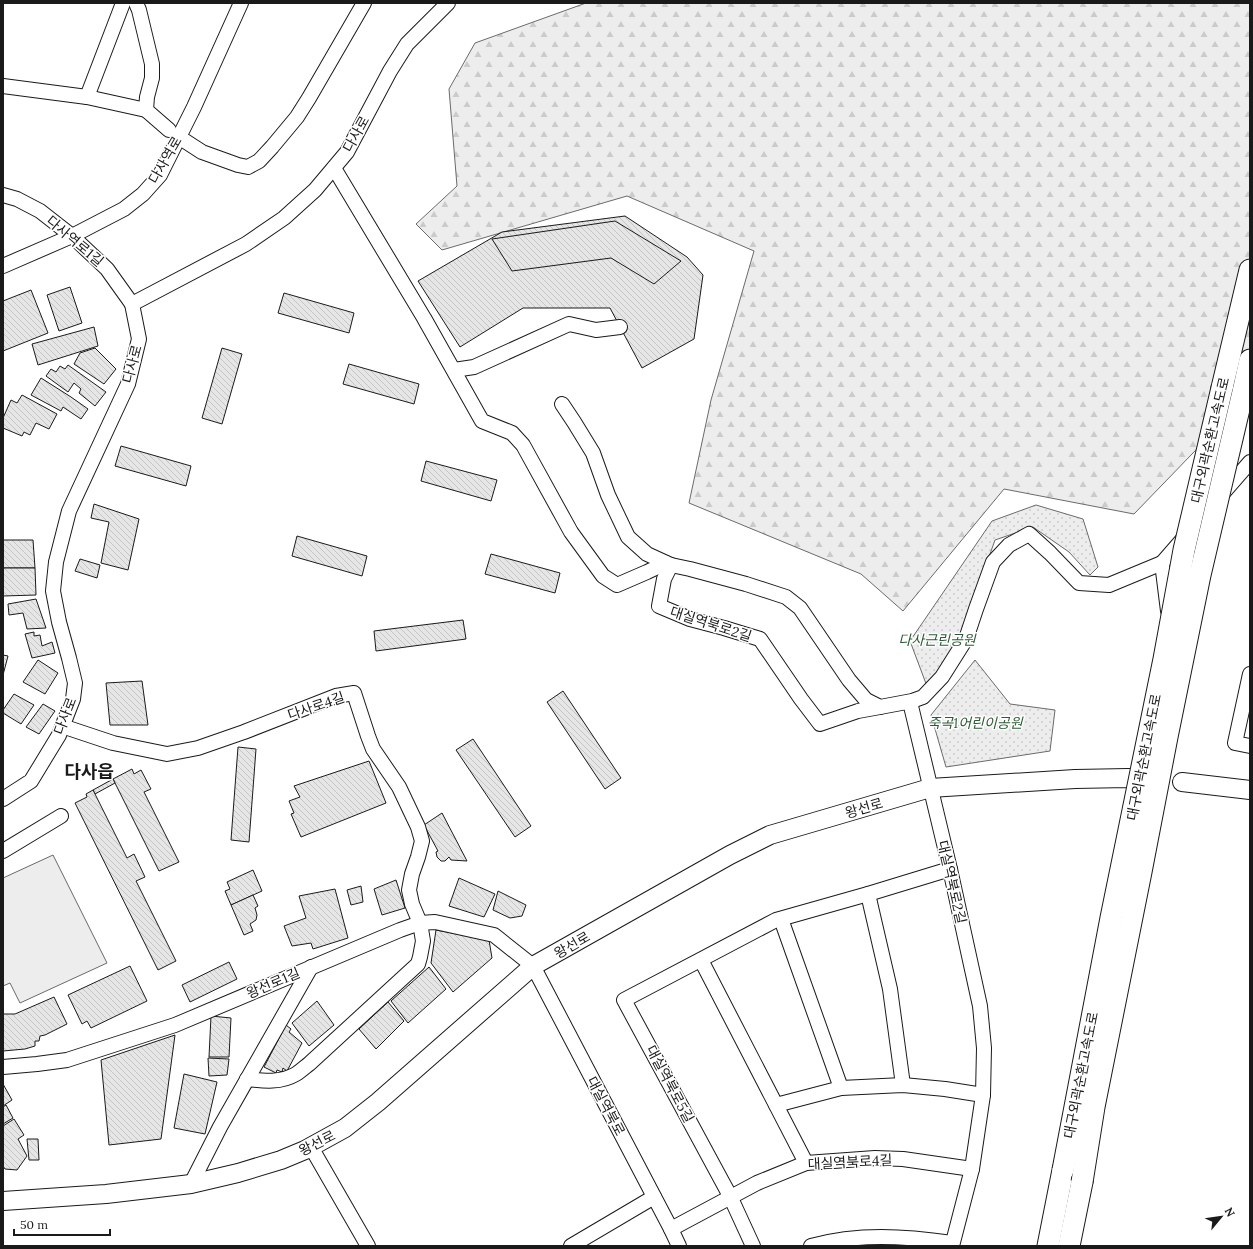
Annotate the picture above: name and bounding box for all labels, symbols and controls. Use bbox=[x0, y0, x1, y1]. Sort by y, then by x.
street label: 다사로 bbox=[339, 113, 373, 155]
street label: 다사역로 bbox=[144, 133, 186, 187]
street label: 다사역로1길 bbox=[43, 212, 107, 270]
street label: 다사로 bbox=[118, 343, 146, 385]
street label: 대구외곽순환고속도로 bbox=[1187, 375, 1233, 505]
street label: 대실역북로2길 bbox=[668, 602, 754, 646]
park label: 다사근린공원 bbox=[898, 631, 977, 649]
street label: 다사로4길 bbox=[285, 688, 347, 724]
street label: 대구외곽순환고속도로 bbox=[1123, 692, 1165, 822]
street label: 다사로 bbox=[50, 695, 80, 737]
park label: 죽곡1어린이공원 bbox=[927, 714, 1024, 732]
district label: 다사읍 bbox=[64, 760, 114, 783]
street label: 왕선로 bbox=[843, 794, 885, 822]
street label: 대실역북로2길 bbox=[934, 839, 970, 925]
street label: 왕선로 bbox=[551, 927, 593, 962]
street label: 왕선로1길 bbox=[243, 964, 303, 1002]
street label: 대구외곽순환고속도로 bbox=[1060, 1010, 1102, 1140]
street label: 대실역북로5길 bbox=[642, 1042, 698, 1126]
street label: 대실역북로 bbox=[583, 1073, 629, 1139]
street label: 왕선로 bbox=[296, 1126, 338, 1160]
street label: 대실역북로4길 bbox=[807, 1151, 893, 1173]
north arrow bbox=[1201, 1197, 1241, 1237]
text: N bbox=[1222, 1205, 1238, 1220]
scale bar bbox=[14, 1211, 110, 1237]
text: 50 m bbox=[20, 1217, 48, 1232]

